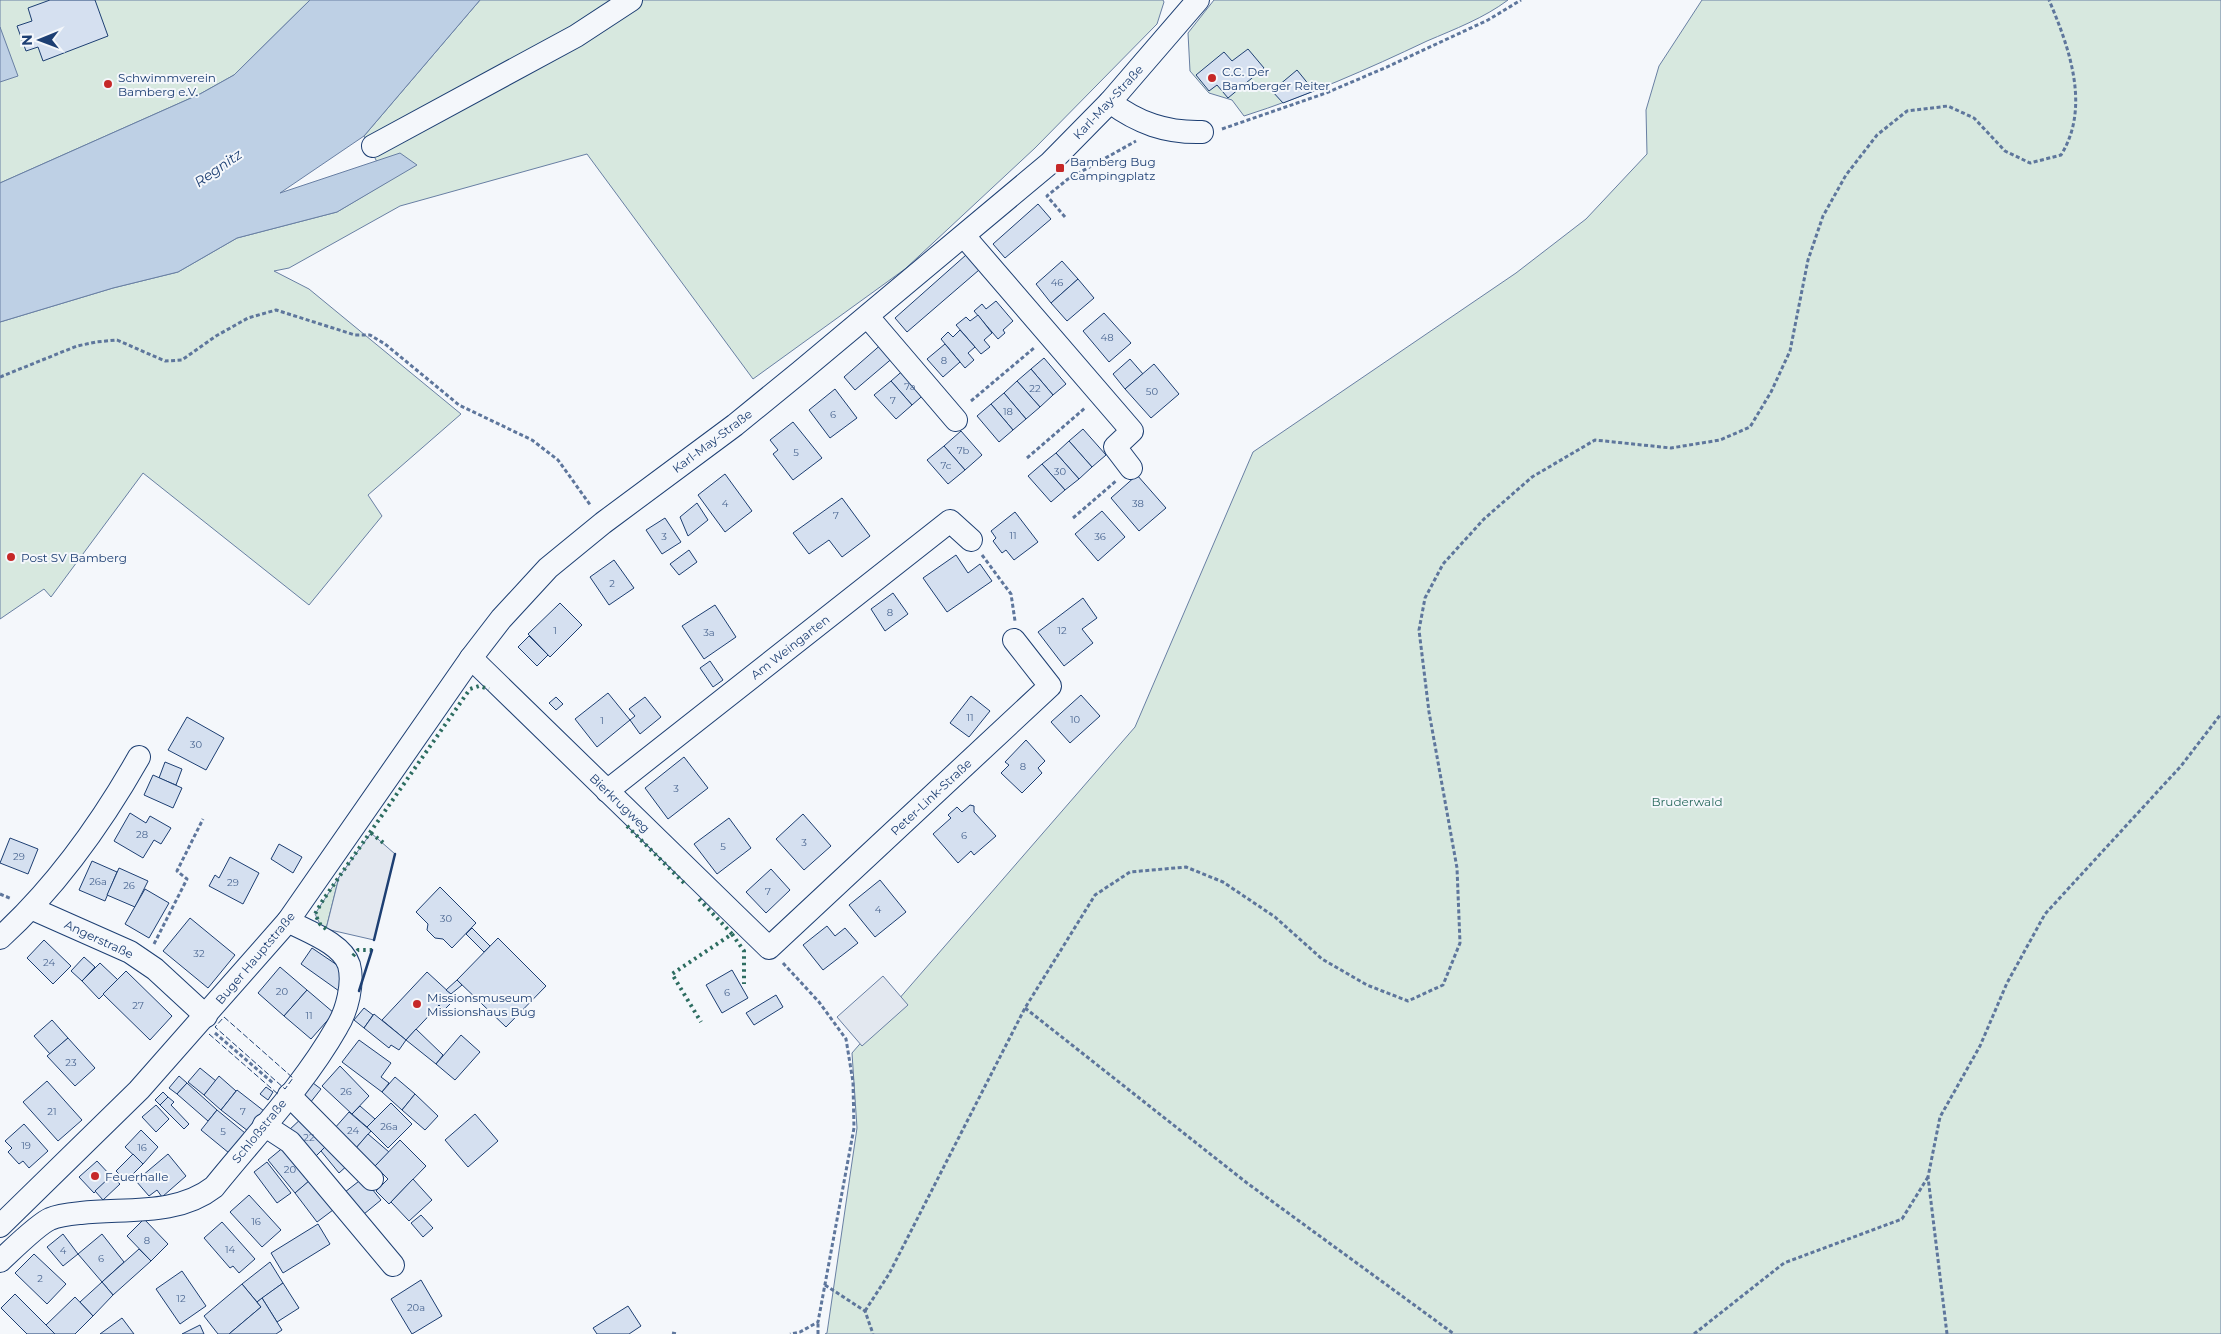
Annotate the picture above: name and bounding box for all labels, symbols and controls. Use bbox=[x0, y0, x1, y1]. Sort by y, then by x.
north arrow bbox=[15, 15, 65, 65]
text: N bbox=[18, 34, 36, 46]
street label: Karl-May-Straße bbox=[1070, 62, 1146, 142]
place label: C.C. Der Bamberger Reiter bbox=[1222, 64, 1330, 93]
place label: Schwimmverein Bamberg e.V. bbox=[118, 70, 216, 99]
marker: C.C. Der Bamberger Reiter bbox=[1206, 72, 1218, 84]
marker: Schwimmverein Bamberg e.V. bbox=[102, 78, 114, 90]
water label: Regnitz bbox=[191, 145, 246, 191]
place label: Bamberg Bug Campingplatz bbox=[1070, 154, 1156, 183]
marker: Bamberg Bug Campingplatz bbox=[1054, 162, 1066, 174]
house number: 46 bbox=[1051, 276, 1063, 289]
house number: 48 bbox=[1100, 331, 1114, 344]
house number: 8 bbox=[941, 354, 947, 367]
house number: 7a bbox=[904, 380, 916, 393]
house number: 22 bbox=[1029, 382, 1041, 395]
house number: 50 bbox=[1146, 385, 1159, 398]
house number: 7 bbox=[890, 394, 896, 407]
house number: 18 bbox=[1003, 405, 1013, 418]
street label: Karl-May-Straße bbox=[669, 406, 755, 476]
house number: 6 bbox=[830, 408, 836, 421]
house number: 7b bbox=[957, 444, 970, 457]
house number: 5 bbox=[793, 446, 799, 459]
house number: 7c bbox=[940, 459, 952, 472]
house number: 30 bbox=[1054, 465, 1067, 478]
house number: 4 bbox=[722, 497, 729, 510]
house number: 38 bbox=[1132, 497, 1144, 510]
house number: 7 bbox=[833, 509, 839, 522]
house number: 11 bbox=[1009, 529, 1017, 542]
house number: 3 bbox=[661, 530, 667, 543]
house number: 36 bbox=[1094, 530, 1106, 543]
place label: Post SV Bamberg bbox=[21, 550, 127, 565]
marker: Post SV Bamberg bbox=[5, 551, 17, 563]
house number: 2 bbox=[609, 577, 615, 590]
house number: 8 bbox=[887, 606, 893, 619]
street label: Am Weingarten bbox=[748, 612, 832, 682]
house number: 1 bbox=[553, 624, 557, 637]
house number: 12 bbox=[1057, 624, 1067, 637]
house number: 3a bbox=[703, 626, 715, 639]
house number: 11 bbox=[966, 711, 974, 724]
house number: 10 bbox=[1070, 713, 1080, 726]
house number: 1 bbox=[600, 714, 604, 727]
house number: 30 bbox=[190, 738, 203, 751]
street label: Peter-Link-Straße bbox=[887, 756, 975, 838]
house number: 8 bbox=[1020, 760, 1026, 773]
street label: Bierkrugweg bbox=[587, 770, 653, 836]
house number: 3 bbox=[673, 782, 679, 795]
park label: Bruderwald bbox=[1651, 794, 1723, 809]
house number: 28 bbox=[136, 828, 148, 841]
house number: 6 bbox=[961, 829, 967, 842]
house number: 3 bbox=[801, 836, 807, 849]
house number: 5 bbox=[720, 840, 726, 853]
house number: 29 bbox=[13, 850, 25, 863]
house number: 26a bbox=[89, 875, 107, 888]
house number: 29 bbox=[227, 876, 239, 889]
house number: 26 bbox=[123, 879, 135, 892]
house number: 7 bbox=[765, 885, 771, 898]
house number: 4 bbox=[875, 903, 882, 916]
street label: Buger Hauptstraße bbox=[212, 909, 298, 1007]
house number: 30 bbox=[440, 912, 453, 925]
street label: Angerstraße bbox=[62, 916, 136, 962]
house number: 32 bbox=[193, 947, 205, 960]
house number: 24 bbox=[43, 956, 55, 969]
house number: 20 bbox=[276, 985, 289, 998]
house number: 6 bbox=[724, 986, 730, 999]
place label: Missionsmuseum Missionshaus Bug bbox=[427, 990, 536, 1019]
marker: Missionsmuseum Missionshaus Bug bbox=[411, 998, 423, 1010]
house number: 27 bbox=[132, 999, 144, 1012]
house number: 11 bbox=[305, 1009, 313, 1022]
house number: 23 bbox=[65, 1056, 77, 1069]
house number: 26 bbox=[340, 1085, 352, 1098]
street label: Schloßstraße bbox=[229, 1096, 289, 1166]
house number: 21 bbox=[47, 1105, 57, 1118]
house number: 7 bbox=[240, 1105, 246, 1118]
house number: 26a bbox=[380, 1120, 398, 1133]
house number: 24 bbox=[347, 1124, 359, 1137]
house number: 5 bbox=[220, 1125, 226, 1138]
house number: 22 bbox=[303, 1131, 315, 1144]
house number: 19 bbox=[21, 1139, 31, 1152]
house number: 16 bbox=[137, 1141, 147, 1154]
house number: 20 bbox=[284, 1163, 297, 1176]
place label: Feuerhalle bbox=[105, 1169, 169, 1184]
marker: Feuerhalle bbox=[89, 1170, 101, 1182]
house number: 16 bbox=[251, 1215, 261, 1228]
house number: 8 bbox=[144, 1234, 150, 1247]
house number: 14 bbox=[225, 1243, 235, 1256]
house number: 4 bbox=[60, 1244, 67, 1257]
house number: 6 bbox=[98, 1252, 104, 1265]
house number: 2 bbox=[37, 1272, 43, 1285]
house number: 12 bbox=[176, 1292, 186, 1305]
house number: 20a bbox=[407, 1301, 425, 1314]

